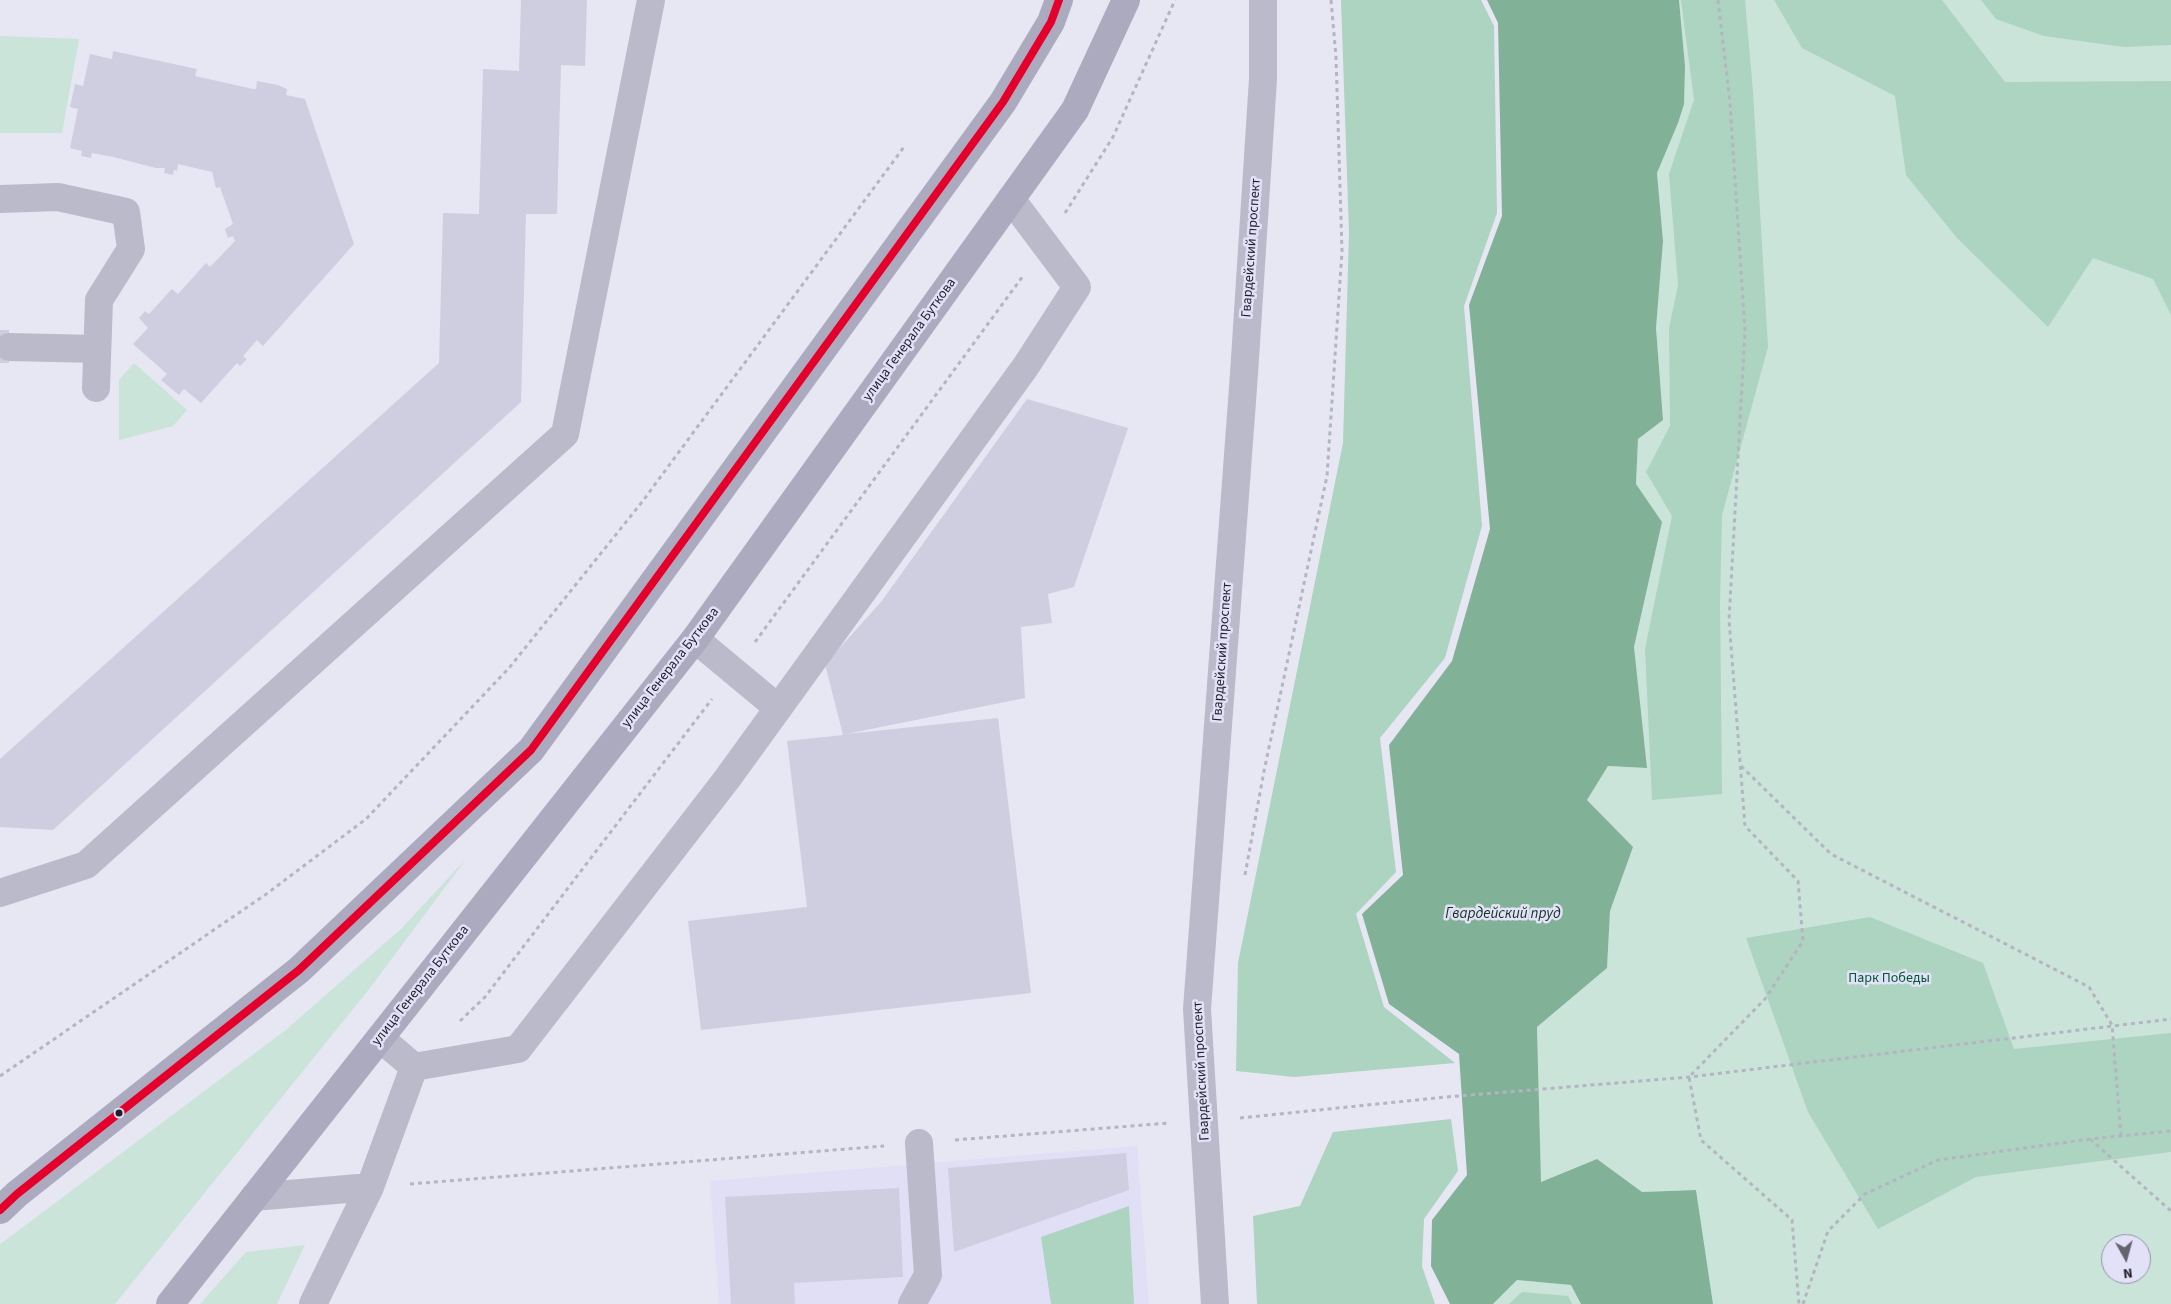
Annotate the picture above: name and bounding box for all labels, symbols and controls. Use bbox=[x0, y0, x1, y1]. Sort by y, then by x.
street label: Гвардейский проспект bbox=[1239, 178, 1265, 318]
street label: улица Генерала Буткова bbox=[860, 275, 960, 405]
street label: Гвардейский проспект bbox=[1210, 582, 1236, 722]
street label: улица Генерала Буткова bbox=[619, 605, 723, 731]
water label: Гвардейский пруд bbox=[1445, 906, 1561, 924]
street label: улица Генерала Буткова bbox=[369, 923, 473, 1049]
park label: Парк Победы bbox=[1848, 971, 1930, 987]
street label: Гвардейский проспект bbox=[1190, 1001, 1214, 1141]
unlabelled marker bbox=[114, 1108, 124, 1118]
north arrow bbox=[2101, 1234, 2151, 1284]
text: N bbox=[2122, 1262, 2134, 1283]

